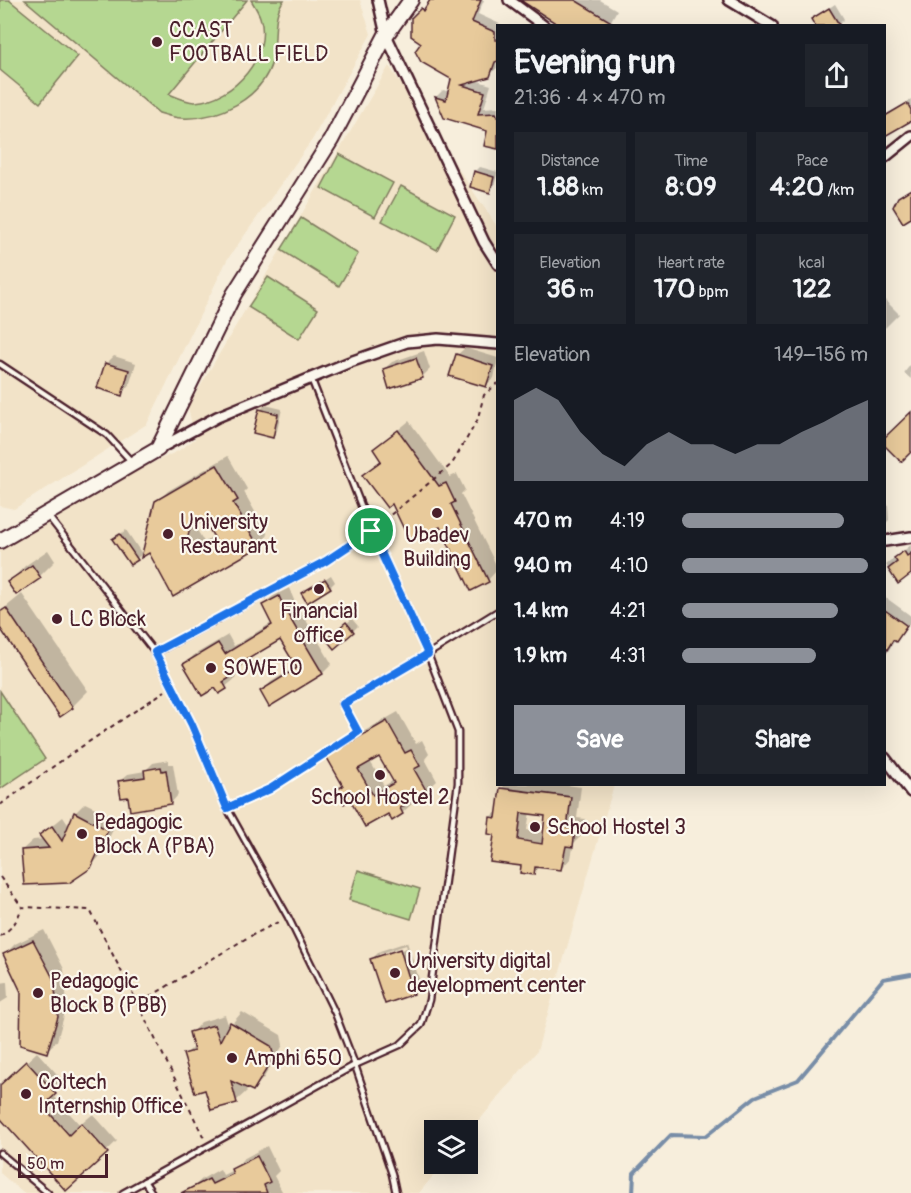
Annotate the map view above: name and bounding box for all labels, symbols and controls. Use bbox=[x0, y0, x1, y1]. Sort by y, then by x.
place label: CCAST FOOTBALL FIELD bbox=[169, 17, 328, 68]
marker: CCAST FOOTBALL FIELD bbox=[150, 35, 164, 49]
text: Evening run bbox=[514, 42, 675, 83]
button: share bbox=[805, 44, 868, 107]
text: 21:36 · 4 × 470 m bbox=[514, 85, 666, 110]
text: Distance bbox=[541, 151, 599, 171]
text: Time bbox=[674, 151, 708, 171]
text: Pace bbox=[796, 151, 828, 171]
text: 1.88 bbox=[537, 171, 579, 203]
text: 8:09 bbox=[665, 171, 717, 203]
text: 4:20 bbox=[770, 171, 824, 203]
text: km bbox=[579, 180, 603, 200]
text: /km bbox=[824, 180, 854, 200]
text: Elevation bbox=[540, 253, 600, 273]
text: Heart rate bbox=[657, 253, 725, 273]
text: kcal bbox=[799, 253, 825, 273]
text: 36 bbox=[546, 273, 576, 305]
text: 170 bbox=[654, 273, 695, 305]
text: 122 bbox=[792, 273, 832, 305]
text: m bbox=[576, 282, 594, 302]
text: bpm bbox=[695, 282, 728, 302]
text: Elevation bbox=[514, 342, 590, 367]
text: 149–156 m bbox=[774, 342, 868, 367]
pin bbox=[345, 505, 396, 556]
marker: Ubadev Building bbox=[430, 506, 444, 520]
text: 470 m bbox=[514, 508, 572, 533]
text: 4:19 bbox=[610, 508, 645, 533]
place label: University Restaurant bbox=[180, 509, 278, 560]
icon: arrive bbox=[354, 514, 387, 547]
place label: Ubadev Building bbox=[403, 522, 471, 573]
marker: University Restaurant bbox=[161, 527, 175, 541]
text: 940 m bbox=[514, 553, 572, 578]
text: 4:10 bbox=[610, 553, 648, 578]
marker: Financial office bbox=[312, 582, 326, 596]
place label: Financial office bbox=[280, 598, 358, 649]
text: 1.4 km bbox=[514, 598, 568, 623]
text: 4:21 bbox=[610, 598, 646, 623]
place label: LC Block bbox=[69, 606, 146, 633]
marker: LC Block bbox=[50, 612, 64, 626]
text: 1.9 km bbox=[514, 643, 567, 668]
text: 4:31 bbox=[610, 643, 646, 668]
place label: SOWETO bbox=[223, 655, 302, 682]
marker: SOWETO bbox=[204, 661, 218, 675]
button: Save bbox=[514, 705, 685, 774]
button: Share bbox=[697, 705, 868, 774]
marker: School Hostel 2 bbox=[373, 768, 387, 782]
place label: School Hostel 2 bbox=[311, 784, 449, 811]
place label: Pedagogic Block A (PBA) bbox=[94, 809, 216, 860]
place label: School Hostel 3 bbox=[547, 814, 686, 841]
marker: School Hostel 3 bbox=[528, 820, 542, 834]
marker: Pedagogic Block A (PBA) bbox=[75, 827, 89, 841]
place label: University digital development center bbox=[407, 948, 586, 999]
marker: University digital development center bbox=[388, 966, 402, 980]
place label: Pedagogic Block B (PBB) bbox=[50, 968, 168, 1019]
marker: Pedagogic Block B (PBB) bbox=[31, 986, 45, 1000]
place label: Amphi 650 bbox=[244, 1045, 342, 1072]
marker: Amphi 650 bbox=[225, 1051, 239, 1065]
place label: Coltech Internship Office bbox=[38, 1069, 184, 1120]
marker: Coltech Internship Office bbox=[19, 1087, 33, 1101]
map controls bbox=[424, 1120, 478, 1174]
button: layers bbox=[424, 1120, 478, 1174]
scale bar bbox=[18, 1151, 108, 1178]
text: 50 m bbox=[27, 1154, 64, 1174]

